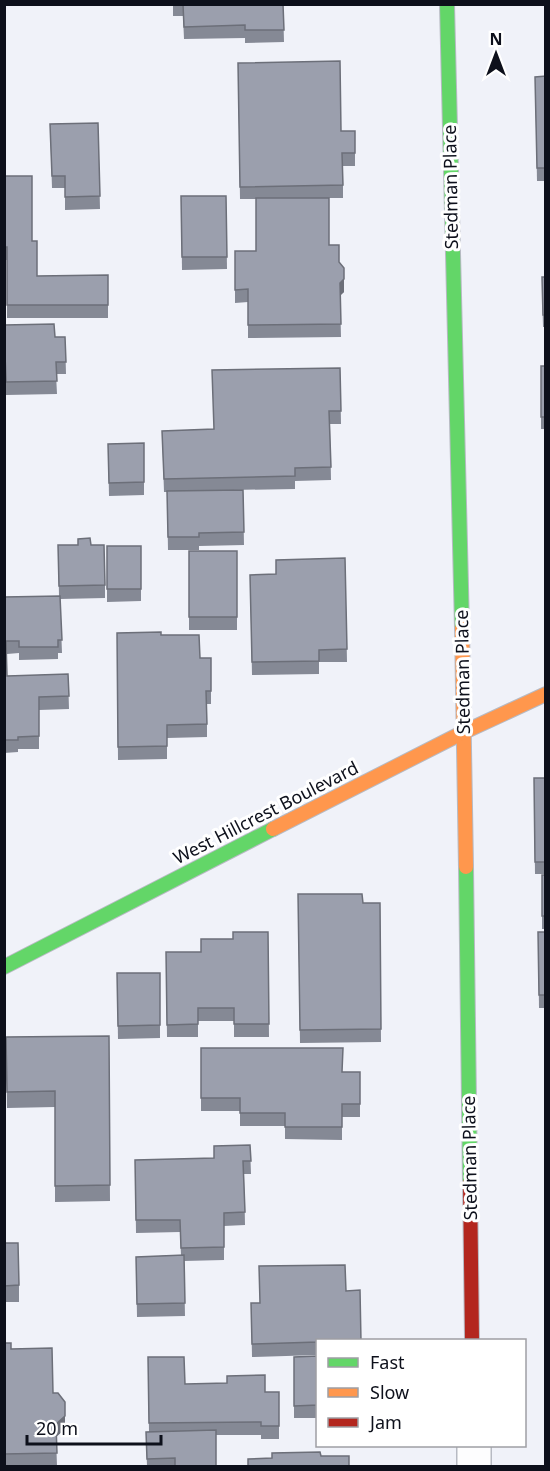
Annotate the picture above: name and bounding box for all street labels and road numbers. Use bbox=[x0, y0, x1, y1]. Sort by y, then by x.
street label: Stedman Place bbox=[437, 124, 463, 250]
street label: Stedman Place bbox=[449, 609, 475, 735]
street label: West Hillcrest Boulevard bbox=[169, 755, 362, 869]
street label: Stedman Place bbox=[456, 1095, 482, 1221]

